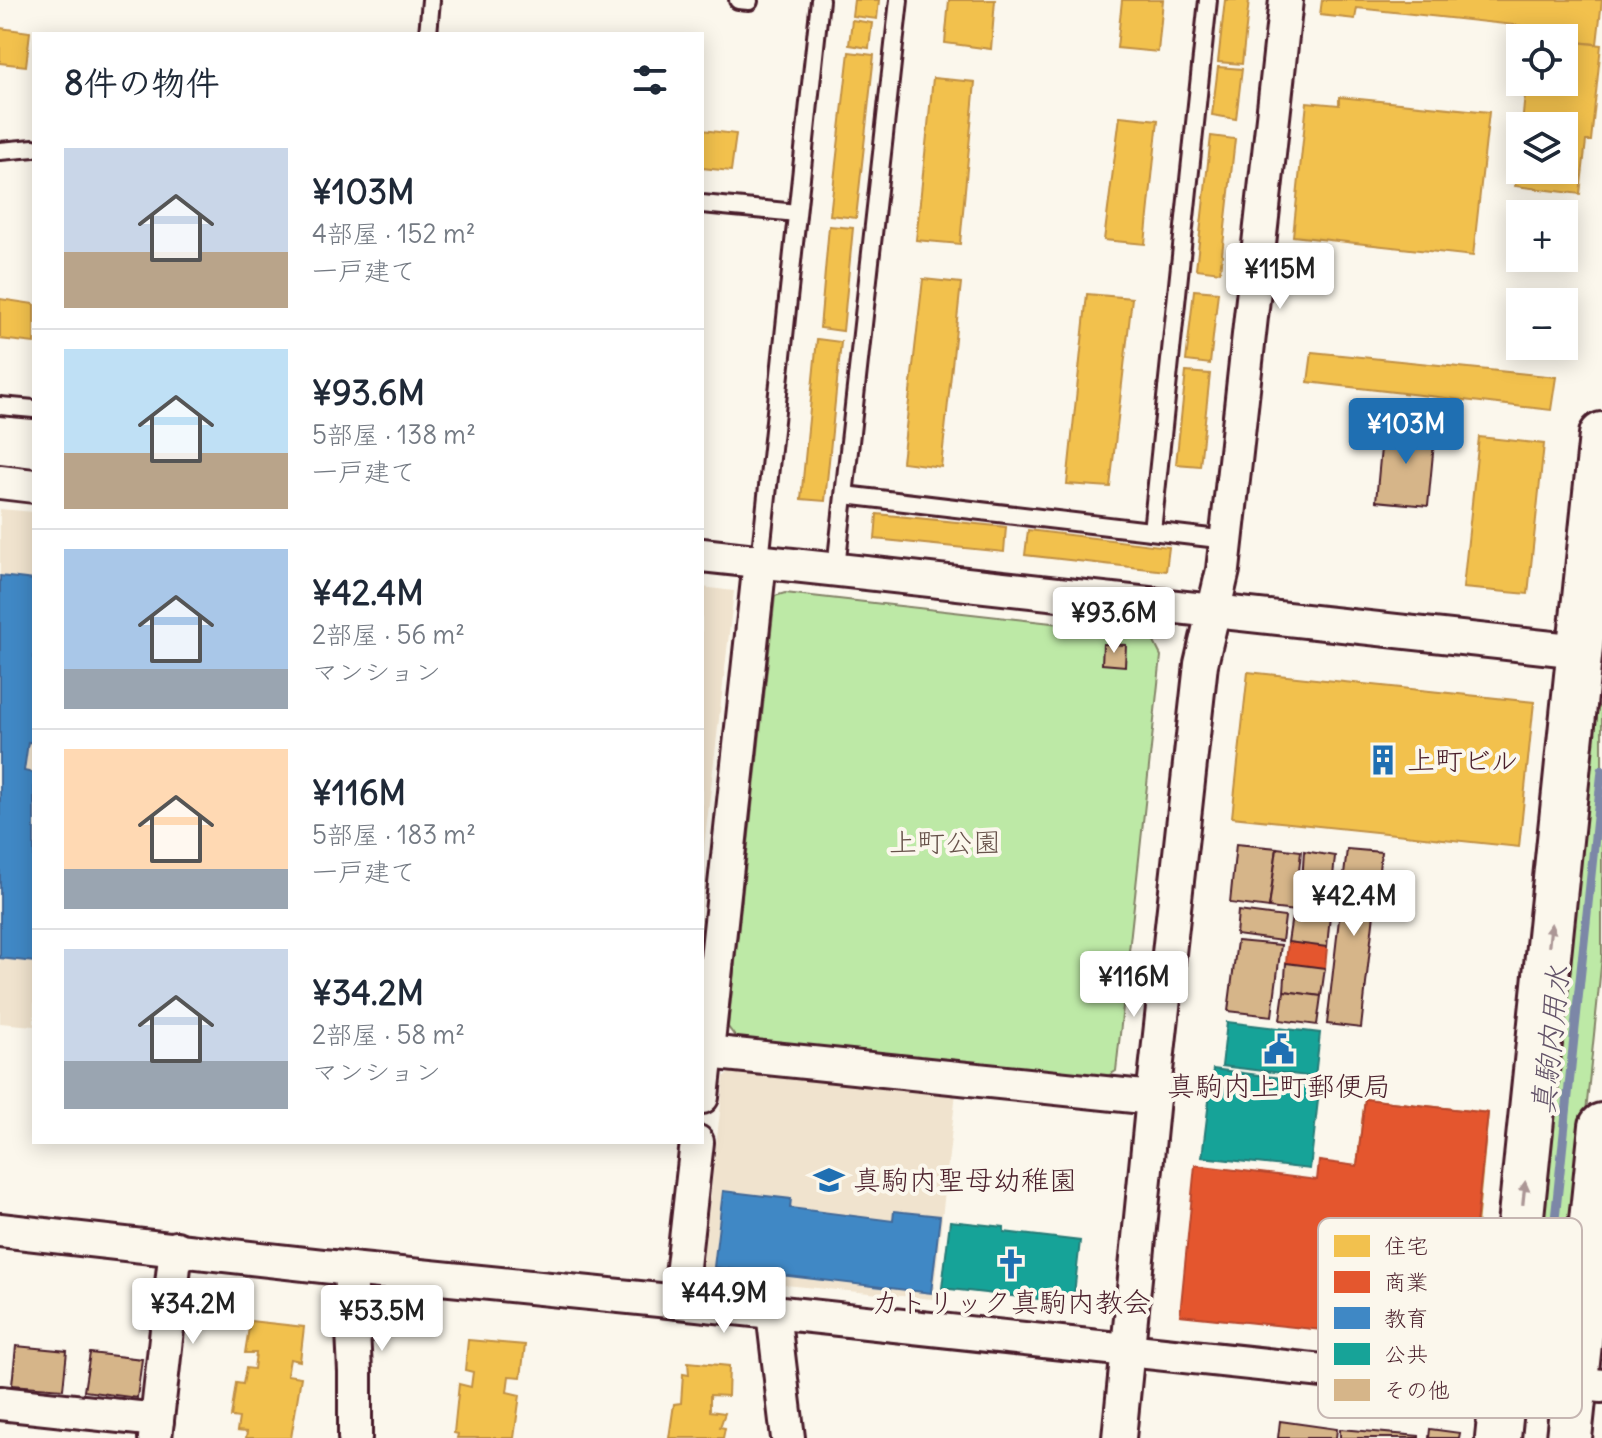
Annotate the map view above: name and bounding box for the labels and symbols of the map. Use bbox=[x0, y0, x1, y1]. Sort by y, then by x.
pin: ¥115M bbox=[1224, 243, 1336, 311]
pin: ¥103M bbox=[1350, 398, 1462, 466]
pin: ¥93.6M bbox=[1049, 587, 1179, 655]
place label: 上町ビル bbox=[1407, 742, 1518, 778]
building icon: 上町ビル bbox=[1366, 743, 1400, 777]
park label: 上町公園 bbox=[889, 824, 1001, 860]
pin: ¥42.4M bbox=[1289, 870, 1419, 938]
one-way arrow bbox=[1544, 922, 1557, 947]
pin: ¥116M bbox=[1078, 951, 1190, 1019]
water label: 真駒内用水 bbox=[1523, 963, 1577, 1117]
public building icon: 真駒内上町郵便局 bbox=[1262, 1032, 1296, 1066]
place label: 真駒内上町郵便局 bbox=[1167, 1068, 1391, 1104]
place label: 真駒内聖母幼稚園 bbox=[853, 1162, 1077, 1198]
school or university icon: 真駒内聖母幼稚園 bbox=[812, 1163, 846, 1197]
one-way arrow bbox=[1517, 1180, 1530, 1205]
legend bbox=[1318, 1218, 1582, 1418]
text: 住宅 bbox=[1384, 1232, 1428, 1260]
church icon: カトリック真駒内教会 bbox=[994, 1247, 1028, 1281]
pin: ¥44.9M bbox=[659, 1267, 789, 1335]
text: 商業 bbox=[1384, 1268, 1428, 1296]
pin: ¥34.2M bbox=[128, 1278, 258, 1346]
place label: カトリック真駒内教会 bbox=[871, 1284, 1151, 1320]
pin: ¥53.5M bbox=[317, 1285, 447, 1353]
text: 教育 bbox=[1384, 1304, 1428, 1332]
text: 公共 bbox=[1384, 1340, 1428, 1368]
text: その他 bbox=[1384, 1376, 1450, 1404]

